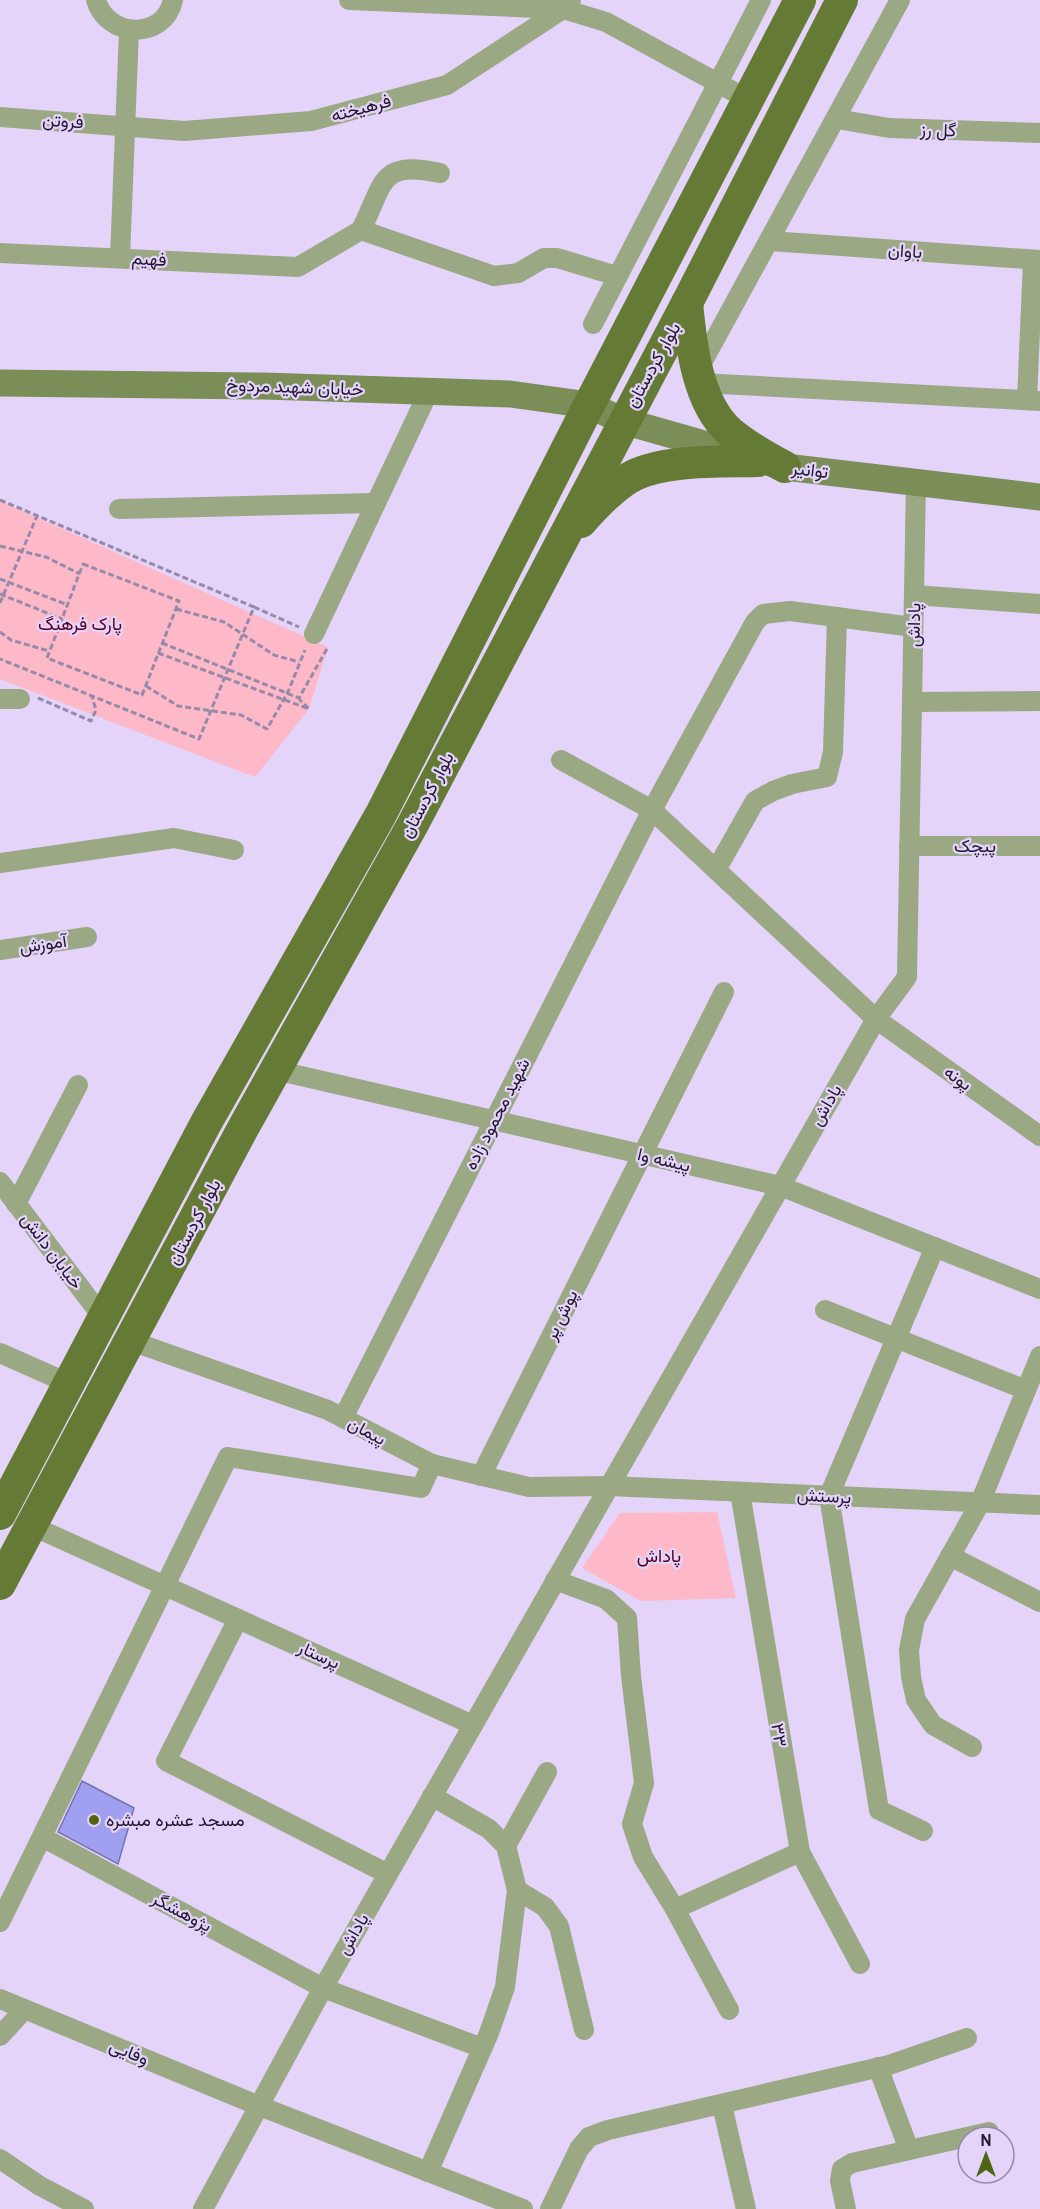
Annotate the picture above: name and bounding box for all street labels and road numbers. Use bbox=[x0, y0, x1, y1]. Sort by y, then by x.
street label: فرهیخته bbox=[329, 90, 394, 128]
street label: فروتن bbox=[41, 110, 84, 135]
street label: گل رز bbox=[918, 119, 957, 144]
street label: باوان bbox=[887, 240, 923, 265]
street label: فهیم bbox=[131, 248, 167, 273]
street label: بلوار کردستان bbox=[622, 319, 687, 412]
street label: خیابان شهید مردوخ bbox=[226, 375, 364, 402]
street label: توانیر bbox=[789, 458, 830, 485]
street label: پاداش bbox=[904, 603, 927, 647]
street label: بلوار کردستان bbox=[396, 749, 460, 842]
street label: پیچک bbox=[954, 836, 996, 859]
street label: آموزش bbox=[18, 931, 70, 960]
street label: شهید محمود زاده bbox=[460, 1055, 536, 1175]
street label: پونه bbox=[939, 1061, 976, 1097]
street label: پاداش bbox=[806, 1081, 848, 1131]
street label: پیشه وا bbox=[635, 1144, 692, 1179]
street label: بلوار کردستان bbox=[163, 1176, 227, 1269]
street label: خیابان دانش bbox=[15, 1209, 87, 1295]
street label: پوش پر bbox=[540, 1287, 584, 1346]
street label: پیمان bbox=[343, 1413, 389, 1452]
street label: پرستش bbox=[796, 1485, 852, 1510]
street label: پرستار bbox=[293, 1637, 343, 1676]
street label: ۳۳ bbox=[764, 1722, 791, 1749]
street label: پژوهشگر bbox=[146, 1887, 215, 1939]
street label: پاداش bbox=[333, 1910, 375, 1960]
street label: وفایی bbox=[105, 2035, 152, 2072]

